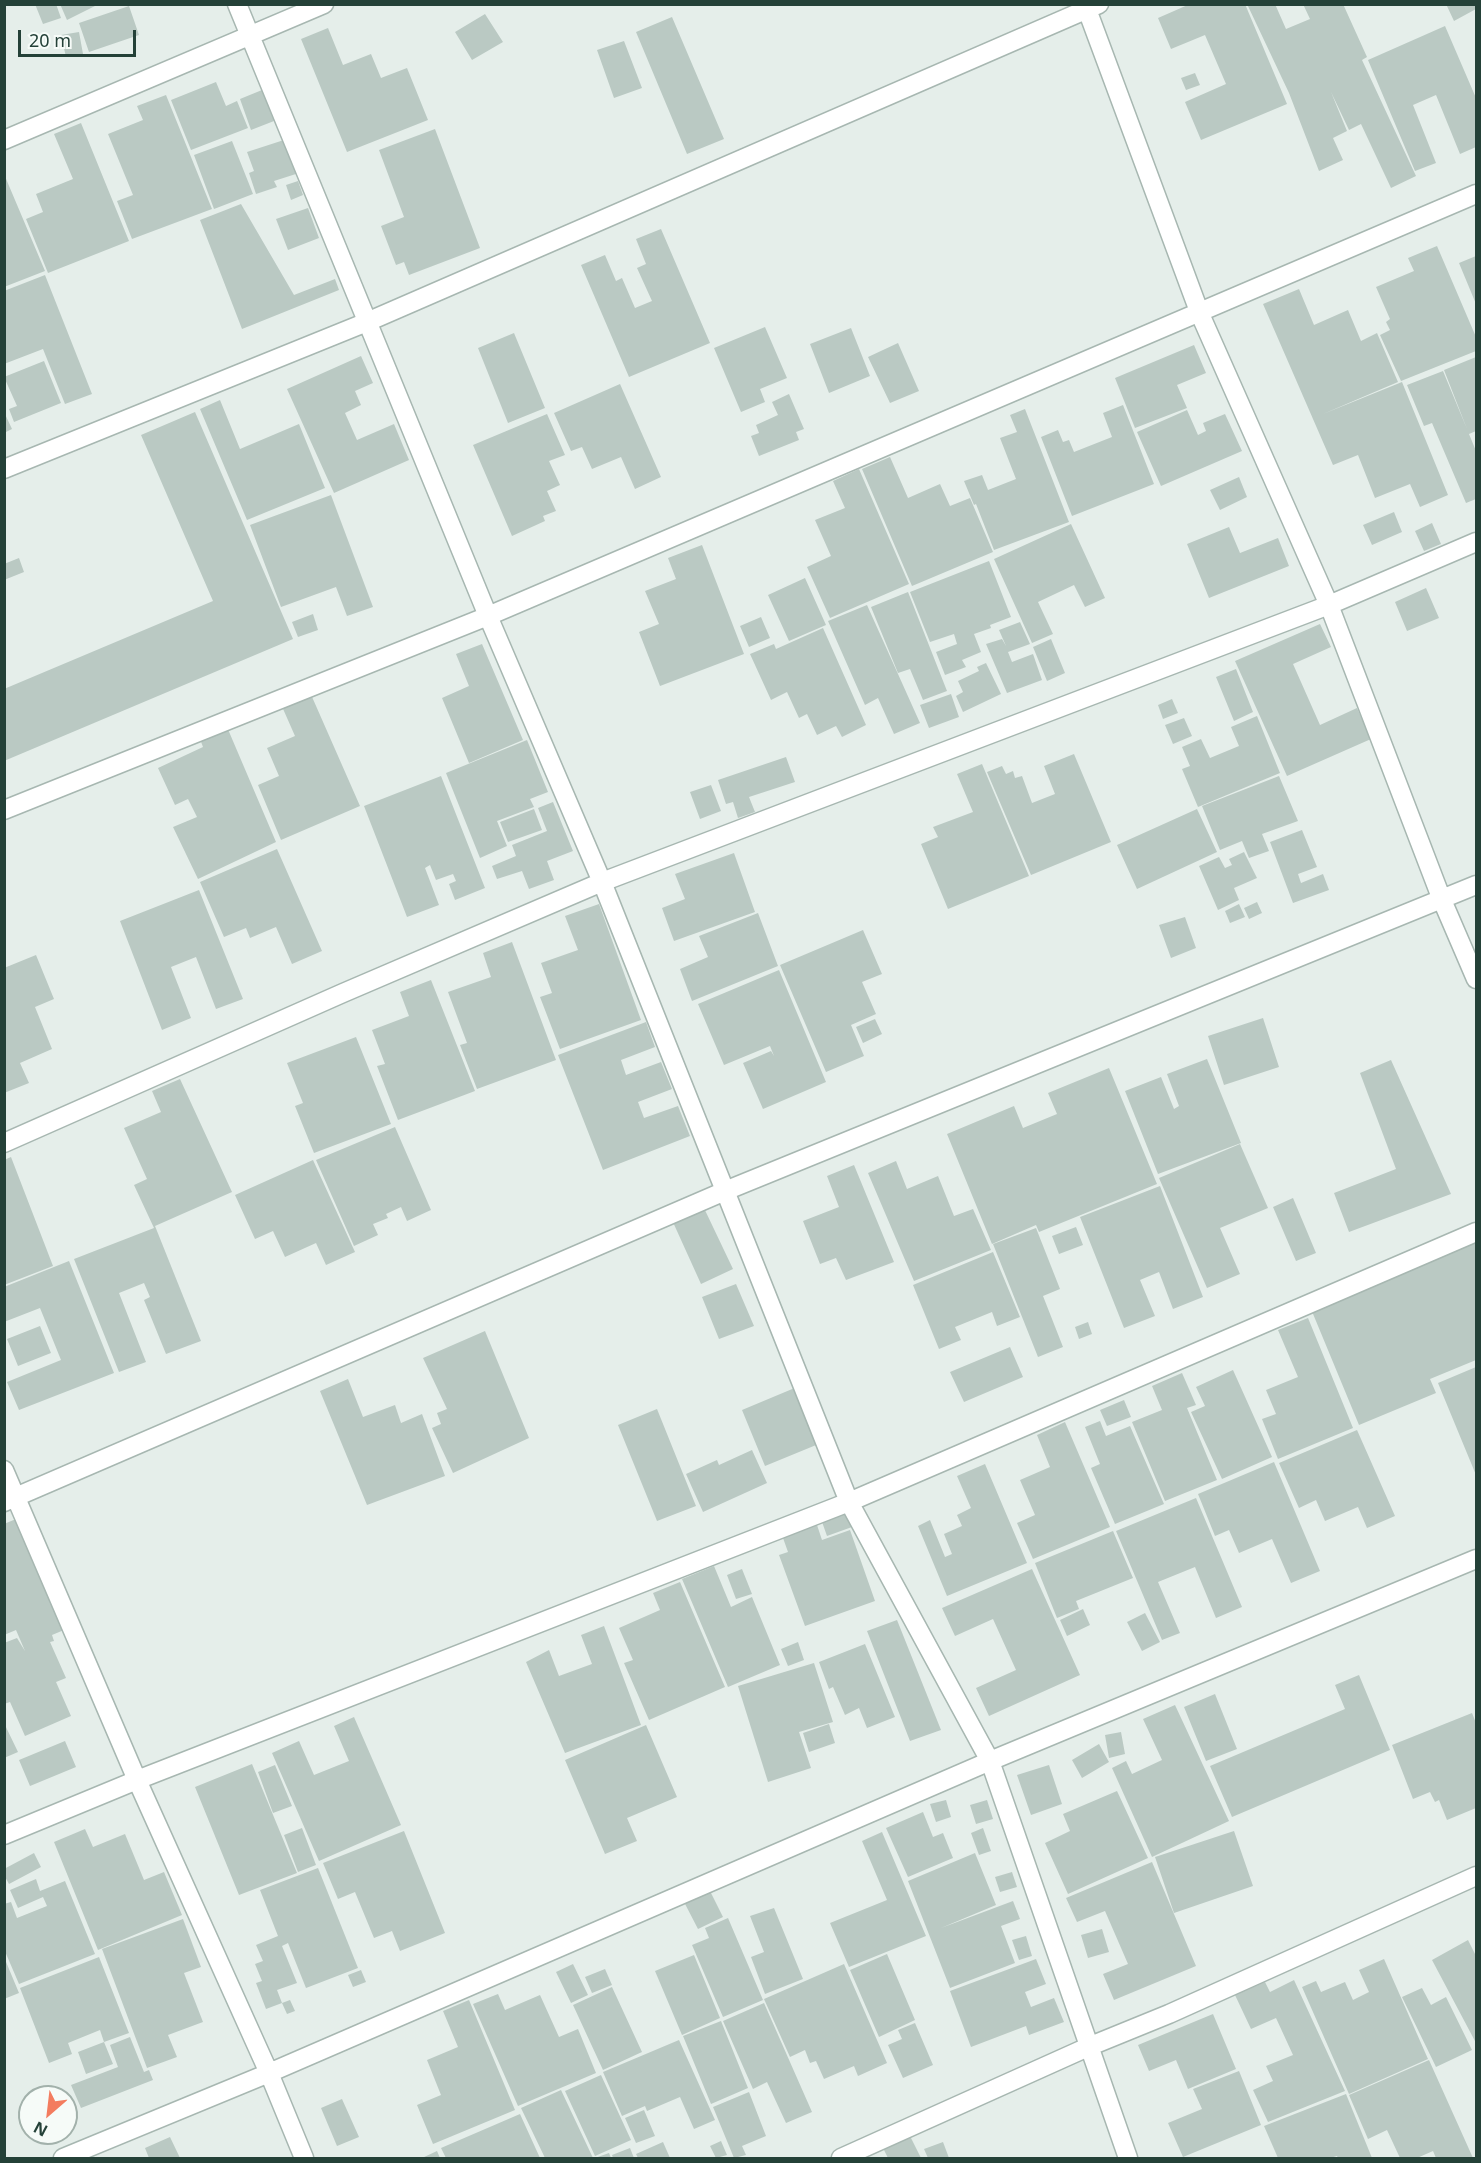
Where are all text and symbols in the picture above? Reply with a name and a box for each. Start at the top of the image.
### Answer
scale bar [21,18,140,56]
text: 20 m [29,28,71,52]
north arrow [18,2085,78,2145]
text: N [30,2116,51,2142]

